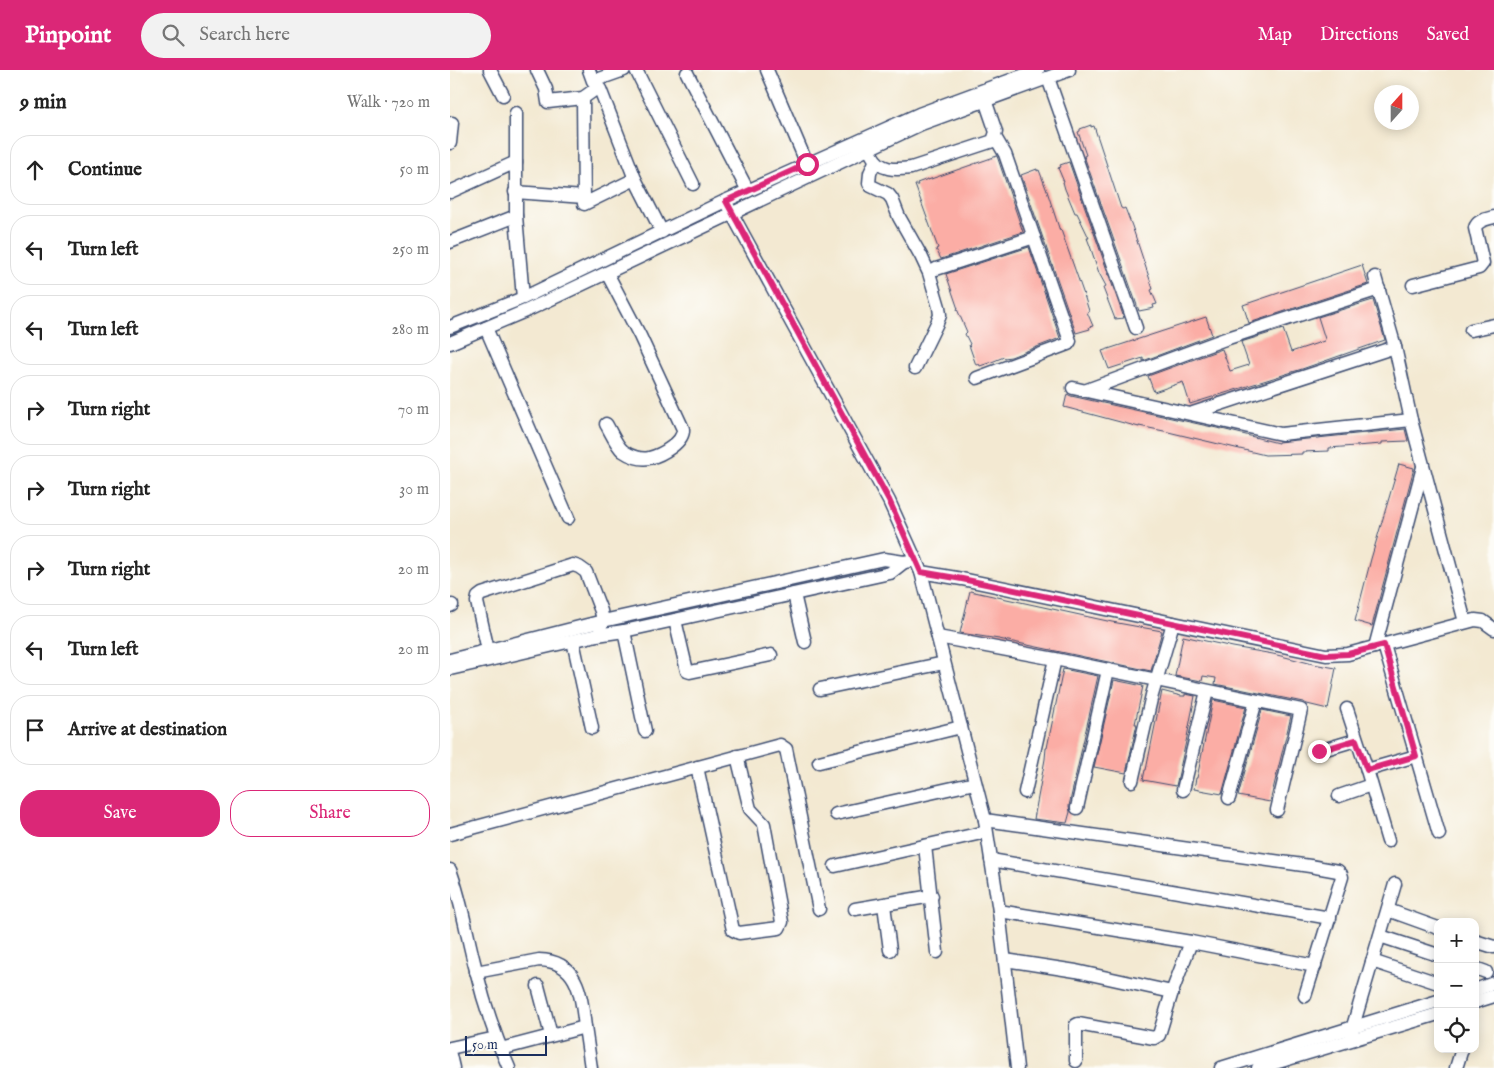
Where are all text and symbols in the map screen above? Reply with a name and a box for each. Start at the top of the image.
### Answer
search box [141,13,491,58]
text: Pinpoint [25,20,111,51]
icon: search [159,21,187,49]
text: Search here [199,23,290,47]
text: Map [1258,24,1292,47]
text: Directions [1320,24,1398,47]
text: Saved [1426,24,1469,47]
north arrow [1374,85,1419,130]
text: 9 min [20,89,67,116]
text: Walk · 720 m [347,93,430,113]
route start [796,153,819,176]
icon: ahead [21,156,49,184]
text: Continue [68,158,142,182]
text: 50 m [400,160,429,180]
icon: left [21,236,49,264]
text: Turn left [68,238,139,262]
text: 250 m [392,240,429,260]
icon: left [21,316,49,344]
text: Turn left [68,318,139,342]
text: 280 m [392,320,429,340]
icon: right [21,396,49,424]
text: Turn right [68,398,150,422]
text: 70 m [398,400,429,420]
icon: right [21,476,49,504]
text: Turn right [68,478,150,502]
text: 30 m [399,480,429,500]
icon: right [21,556,49,584]
text: Turn right [68,558,150,582]
text: 20 m [398,560,429,580]
icon: left [21,636,49,664]
text: Turn left [68,638,139,662]
text: 20 m [398,640,429,660]
icon: arrive [21,716,49,744]
text: Arrive at destination [68,718,227,742]
route end [1308,740,1331,763]
button: Save [20,790,220,837]
button: Share [230,790,430,837]
map controls [1434,918,1479,1053]
button: + [1434,918,1479,963]
button: − [1434,963,1479,1008]
button: locate [1434,1008,1479,1053]
scale bar [465,1033,548,1056]
text: 50 m [472,1036,498,1054]

